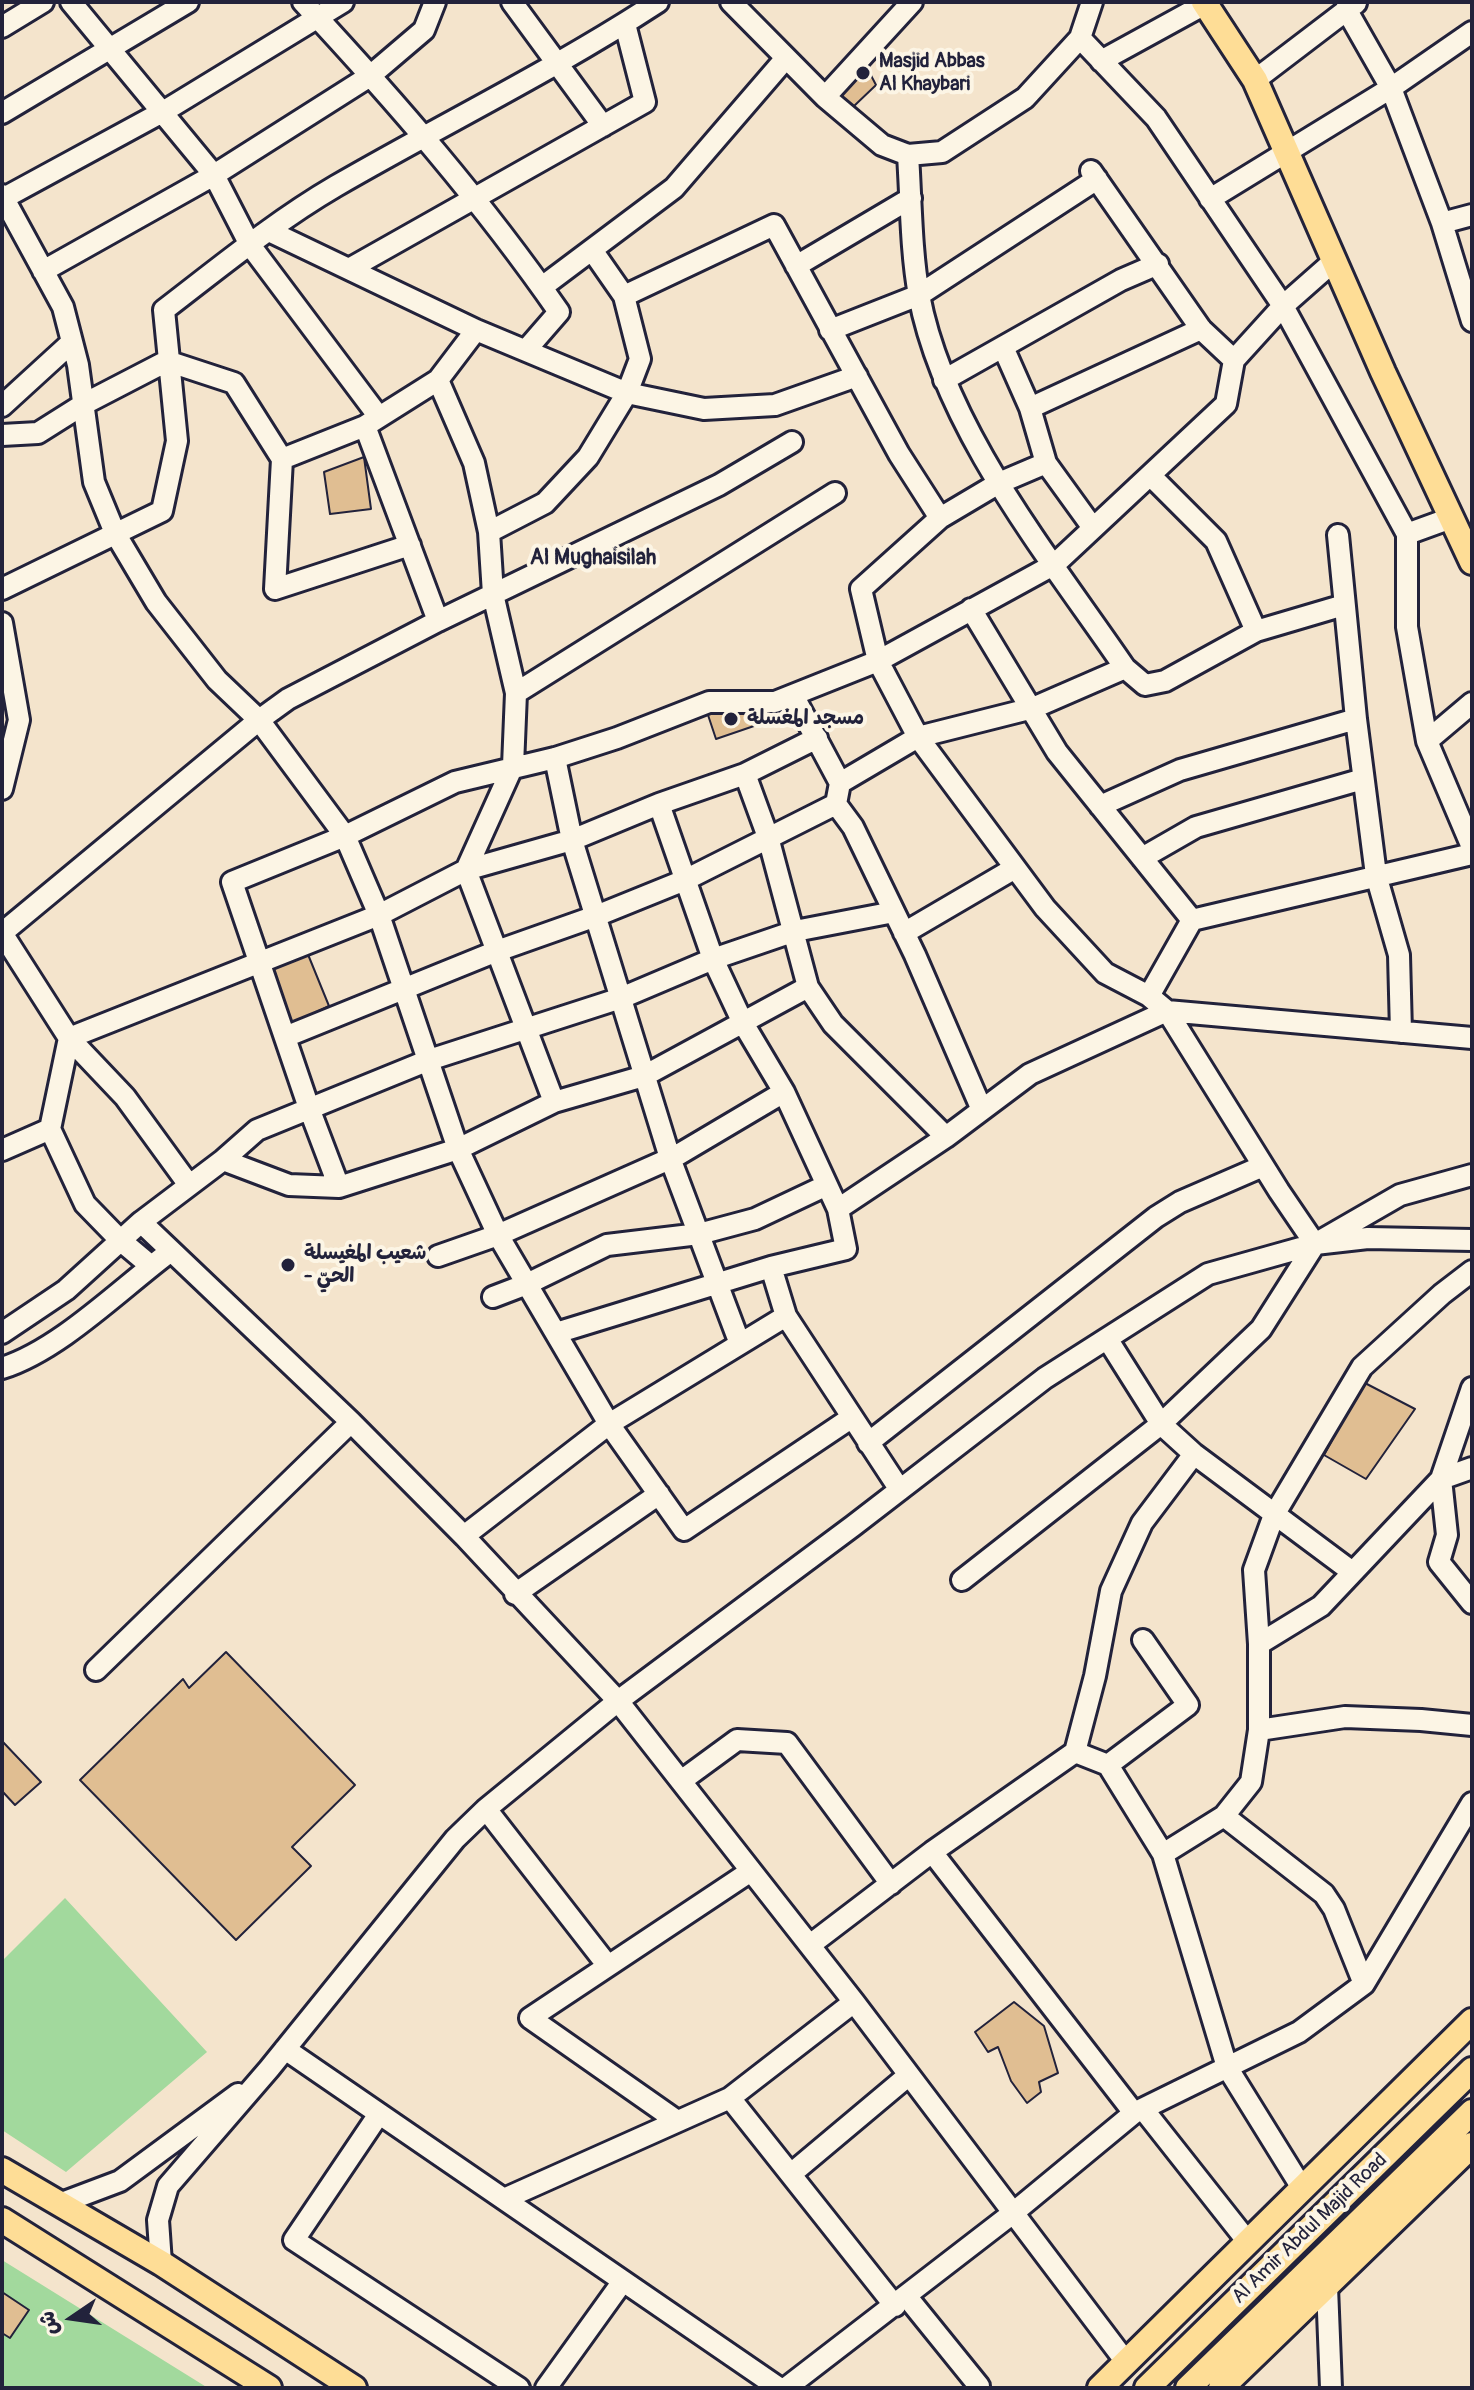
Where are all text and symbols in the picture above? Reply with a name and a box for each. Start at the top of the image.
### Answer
place label: Masjid Abbas Al Khaybari [879,50,985,97]
marker: Masjid Abbas Al Khaybari [854,64,872,82]
district label: Al Mughaisilah [530,545,656,571]
place label: مسجد المغسلة [747,707,864,731]
marker: مسجد المغسلة [722,710,740,728]
place label: شعيب المغيسلة - الحيّ [304,1242,426,1289]
marker: شعيب المغيسلة - الحيّ [279,1256,297,1274]
street label: Al Amir Abdul Majid Road [1227,2149,1393,2309]
north arrow [32,2278,112,2358]
text: ش [32,2308,65,2338]

